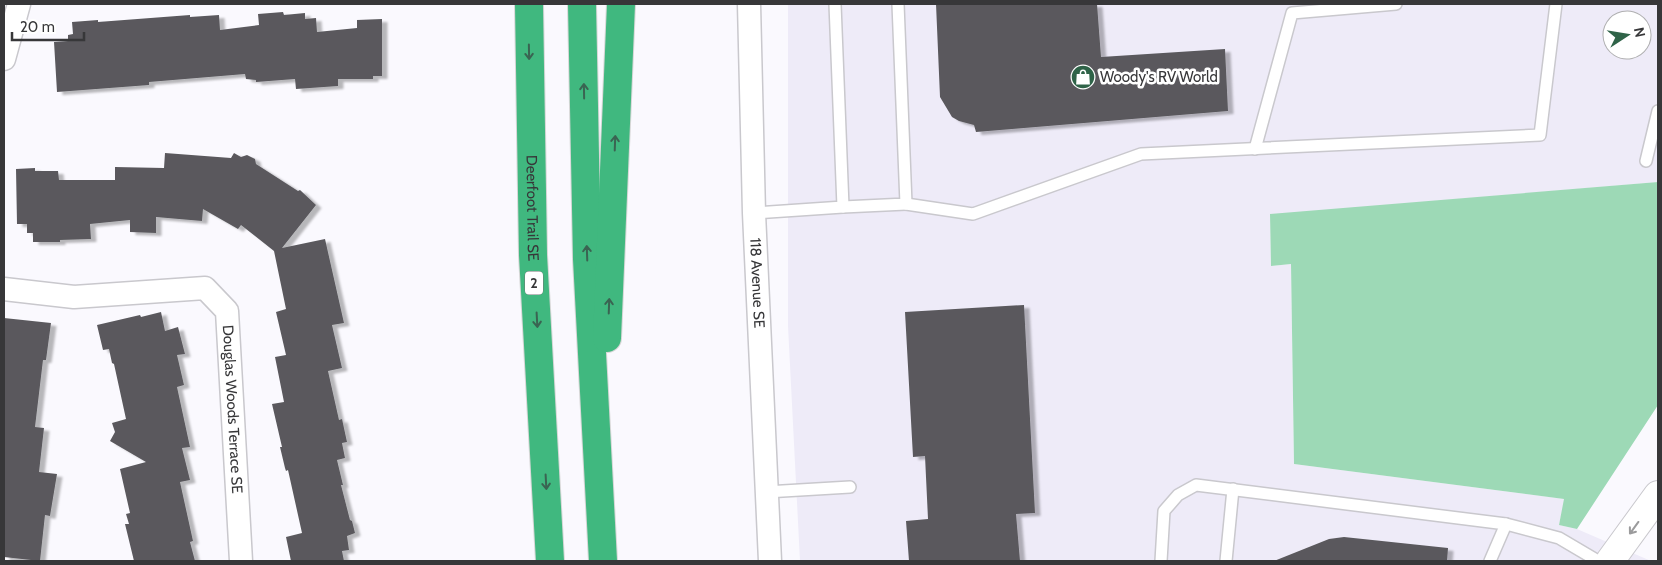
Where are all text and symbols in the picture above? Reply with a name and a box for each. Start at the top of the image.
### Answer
scale bar [12,10,85,42]
north arrow [1602,10,1652,60]
text: 20 m [20,18,55,36]
text: N [1630,26,1650,39]
one-way arrow [525,44,534,60]
shop icon: Woody's RV World [1070,64,1096,90]
place label: Woody's RV World [1100,68,1218,86]
one-way arrow [579,83,588,99]
one-way arrow [611,136,620,152]
street label: Deerfoot Trail SE [522,155,542,262]
street label: 118 Avenue SE [746,237,768,328]
one-way arrow [583,246,592,262]
road number: 2 [525,272,543,294]
one-way arrow [604,298,613,314]
one-way arrow [532,312,541,328]
street label: Douglas Woods Terrace SE [219,324,246,494]
one-way arrow [541,474,550,490]
one-way arrow [1629,521,1639,535]

